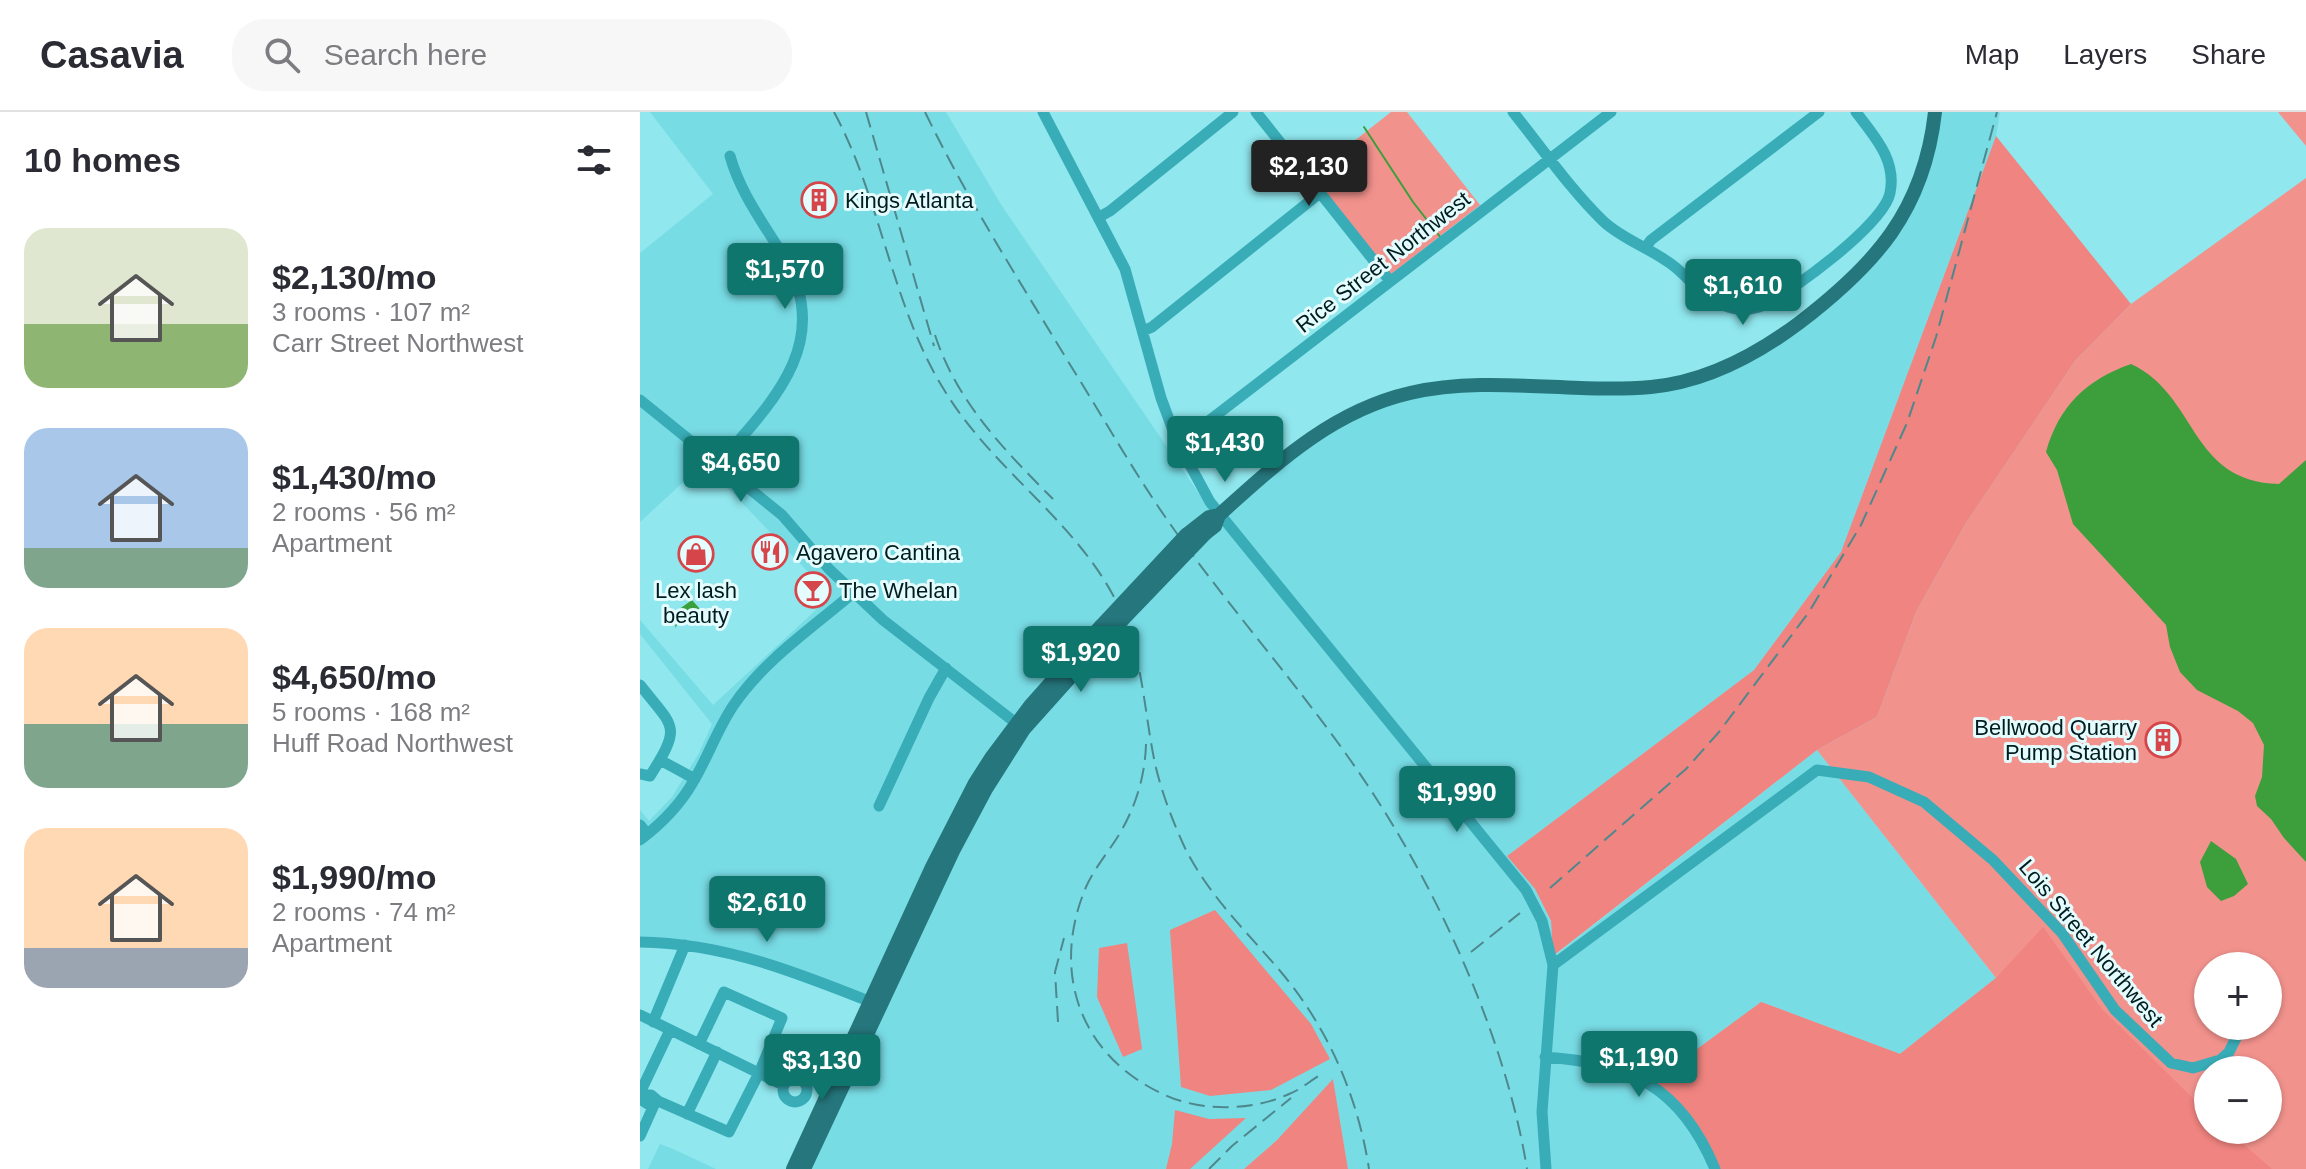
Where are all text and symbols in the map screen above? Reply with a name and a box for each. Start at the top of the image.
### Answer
search box [232,19,792,91]
icon: search [260,33,304,77]
text: Casavia [40,34,184,76]
text: Search here [324,38,487,71]
text: Map [1965,39,2019,70]
text: Layers [2063,39,2147,70]
text: Share [2191,39,2266,70]
icon: filters [572,138,616,182]
pin: $2,130 [1244,140,1374,208]
text: 10 homes [24,141,181,179]
text: $2,130 [1269,151,1349,181]
building icon: Kings Atlanta [800,181,838,219]
street label: Rice Street Northwest [1291,186,1475,338]
place label: Kings Atlanta [845,188,974,213]
pin: $1,570 [720,243,850,311]
text: $1,570 [745,254,825,284]
text: $2,130/mo [272,258,436,296]
pin: $1,610 [1678,259,1808,327]
icon: home [88,260,184,356]
text: $1,610 [1703,270,1783,300]
text: 3 rooms · 107 m² [272,297,470,327]
text: Carr Street Northwest [272,328,523,358]
pin: $1,430 [1160,416,1290,484]
text: $1,430 [1185,427,1265,457]
pin: $4,650 [676,436,806,504]
text: $4,650 [701,447,781,477]
text: $1,430/mo [272,458,436,496]
icon: home [88,460,184,556]
text: 2 rooms · 56 m² [272,497,456,527]
text: Apartment [272,528,392,558]
restaurant icon: Agavero Cantina [751,533,789,571]
shop icon: Lex lash beauty [677,535,715,573]
place label: Agavero Cantina [796,540,961,565]
bar icon: The Whelan [794,571,832,609]
place label: Lex lash beauty [655,578,737,628]
place label: The Whelan [839,578,958,603]
pin: $1,920 [1016,626,1146,694]
text: $1,920 [1041,637,1121,667]
text: $4,650/mo [272,658,436,696]
icon: home [88,660,184,756]
text: 5 rooms · 168 m² [272,697,470,727]
place label: Bellwood Quarry Pump Station [1974,715,2137,765]
building icon: Bellwood Quarry Pump Station [2144,721,2182,759]
text: Huff Road Northwest [272,728,513,758]
pin: $1,990 [1392,766,1522,834]
text: $1,990 [1417,777,1497,807]
street label: Lois Street Northwest [2014,854,2168,1032]
text: $1,990/mo [272,858,436,896]
icon: home [88,860,184,956]
pin: $2,610 [702,876,832,944]
text: $2,610 [727,887,807,917]
text: 2 rooms · 74 m² [272,897,456,927]
text: Apartment [272,928,392,958]
map controls [2194,952,2282,1144]
button: + [2194,952,2282,1040]
pin: $1,190 [1574,1031,1704,1099]
pin: $3,130 [757,1034,887,1102]
text: $1,190 [1599,1042,1679,1072]
text: $3,130 [782,1045,862,1075]
button: − [2194,1056,2282,1144]

